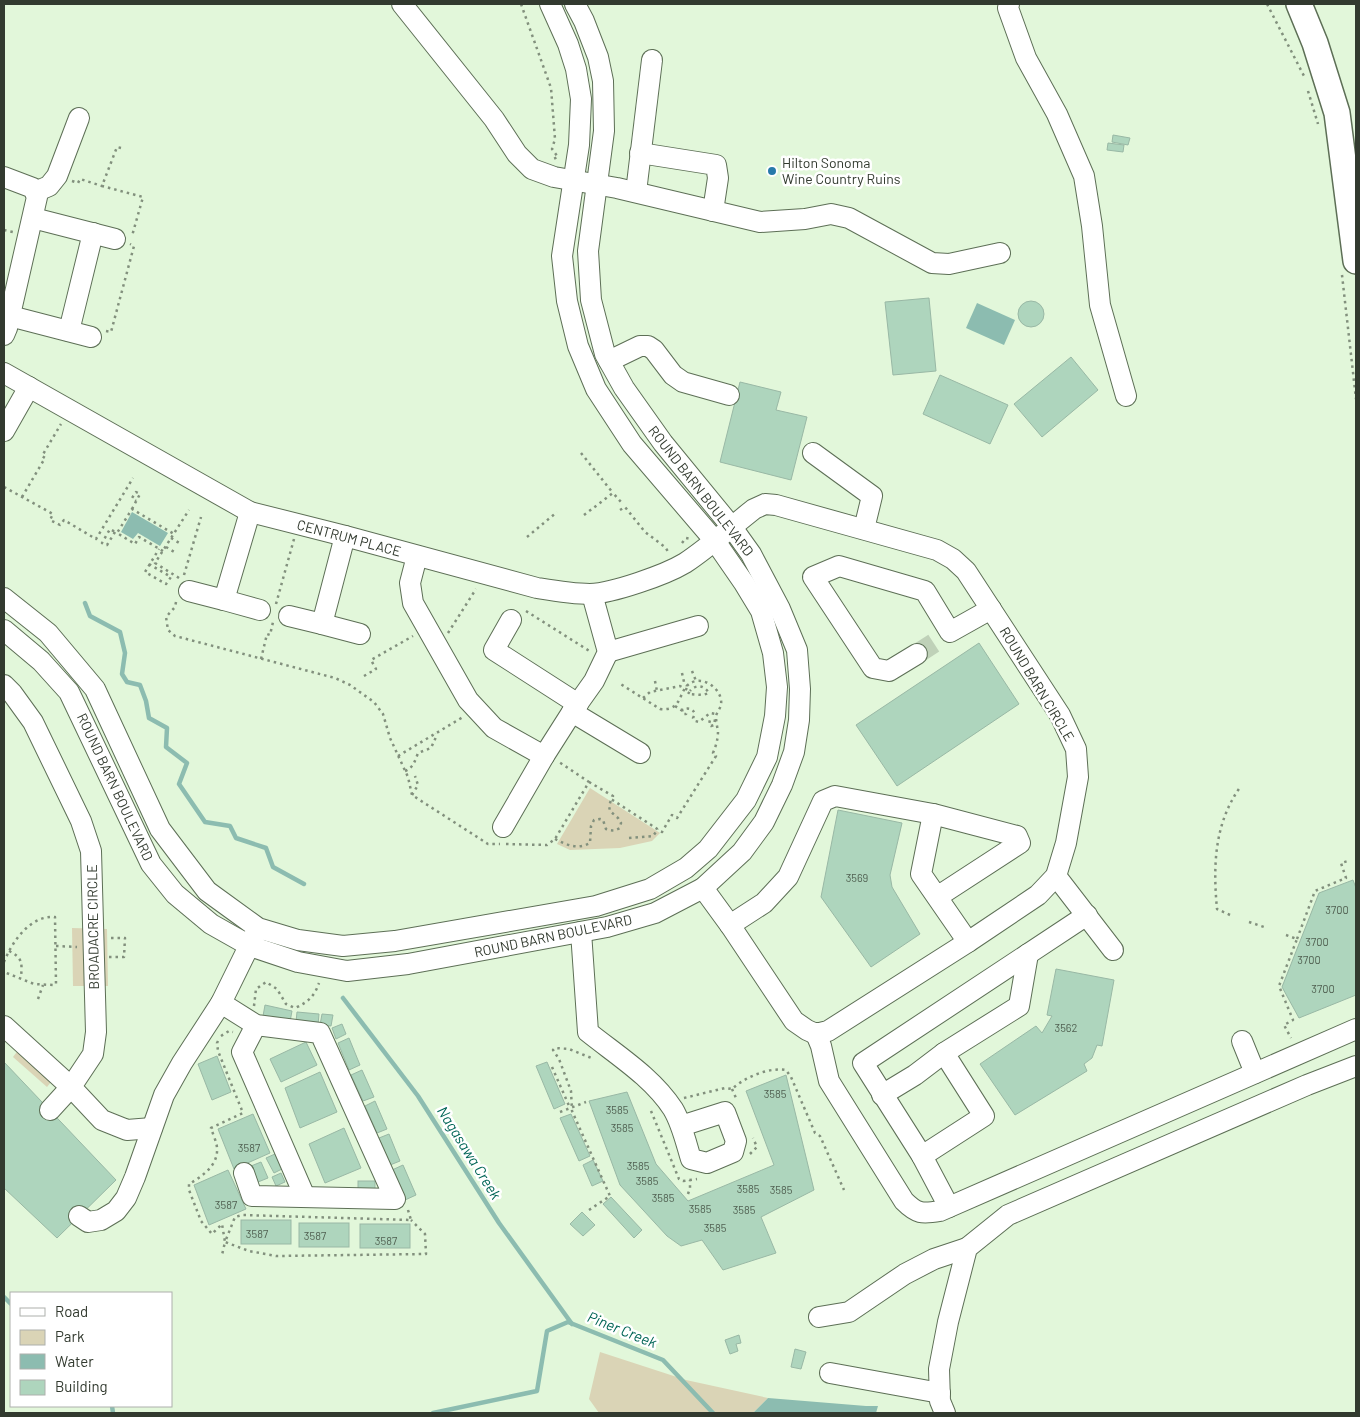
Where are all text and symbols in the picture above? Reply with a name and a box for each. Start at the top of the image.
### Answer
place label: Hilton Sonoma Wine Country Ruins [782,154,901,187]
marker: Hilton Sonoma Wine Country Ruins [766,165,778,177]
street label: ROUND BARN BOULEVARD [645,422,758,559]
street label: CENTRUM PLACE [295,515,403,560]
street label: ROUND BARN CIRCLE [997,623,1078,744]
street label: ROUND BARN BOULEVARD [74,710,157,863]
street label: BROADACRE CIRCLE [83,864,102,990]
house number: 3569 [846,871,869,884]
house number: 3700 [1325,903,1349,916]
street label: ROUND BARN BOULEVARD [473,910,633,961]
house number: 3700 [1305,935,1329,948]
house number: 3700 [1297,953,1321,966]
house number: 3700 [1311,982,1335,995]
house number: 3562 [1055,1021,1078,1034]
house number: 3585 [764,1087,787,1100]
water label: Nagasawa Creek [434,1103,506,1203]
house number: 3585 [606,1103,629,1116]
house number: 3585 [611,1121,634,1134]
house number: 3587 [238,1141,260,1154]
house number: 3585 [627,1159,650,1172]
house number: 3585 [636,1174,659,1187]
house number: 3585 [737,1182,760,1195]
house number: 3585 [770,1183,793,1196]
house number: 3585 [652,1191,675,1204]
house number: 3587 [215,1198,237,1211]
house number: 3585 [689,1202,712,1215]
house number: 3585 [733,1203,756,1216]
house number: 3585 [704,1221,727,1234]
house number: 3587 [246,1227,268,1240]
house number: 3587 [304,1229,326,1242]
house number: 3587 [375,1234,397,1247]
legend [10,1292,172,1407]
text: Road [55,1302,88,1320]
water label: Piner Creek [585,1307,660,1351]
text: Park [55,1327,85,1345]
text: Water [55,1352,94,1370]
text: Building [55,1377,108,1395]

